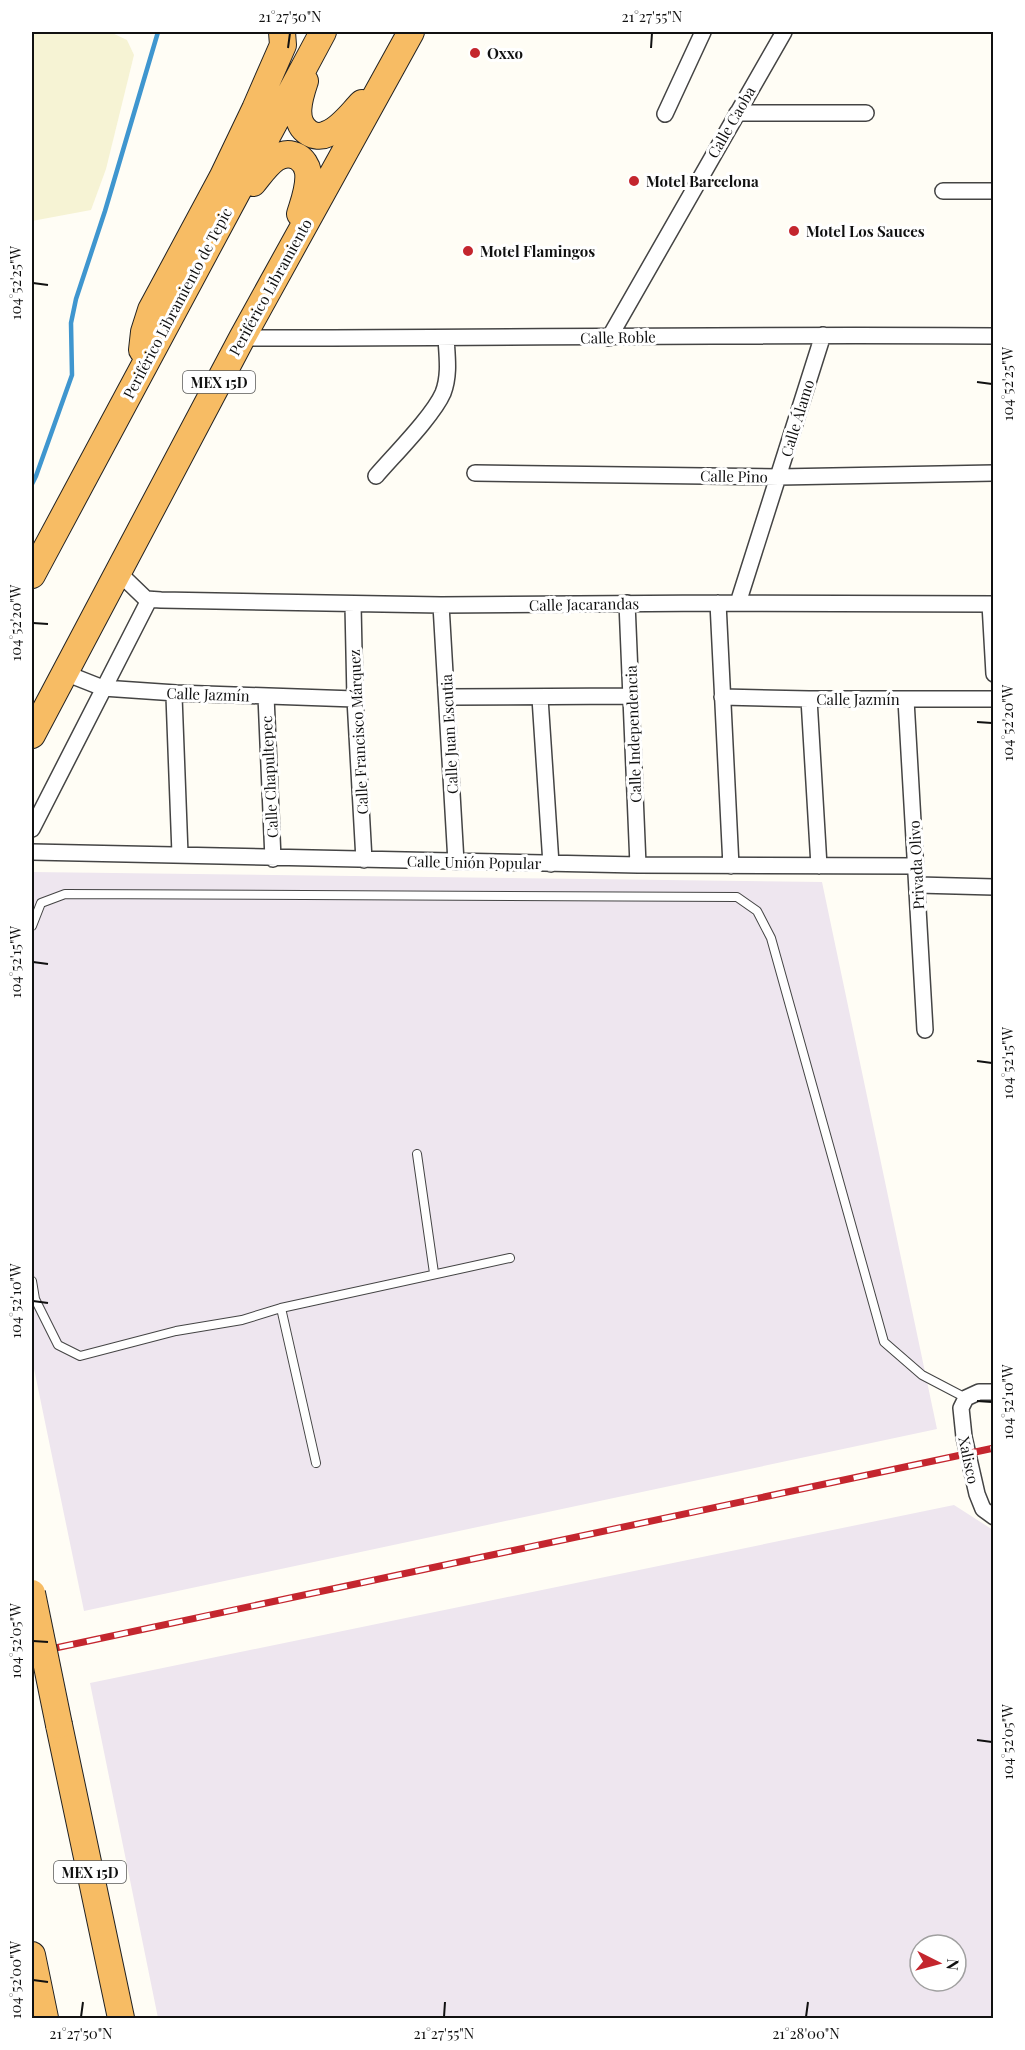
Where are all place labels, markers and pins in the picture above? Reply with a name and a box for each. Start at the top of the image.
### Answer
place label: Oxxo [487,43,523,63]
marker: Oxxo [468,46,482,60]
place label: Motel Barcelona [646,171,759,191]
marker: Motel Barcelona [627,174,641,188]
place label: Motel Los Sauces [806,221,925,241]
marker: Motel Los Sauces [787,224,801,238]
place label: Motel Flamingos [480,241,595,261]
marker: Motel Flamingos [461,244,475,258]

